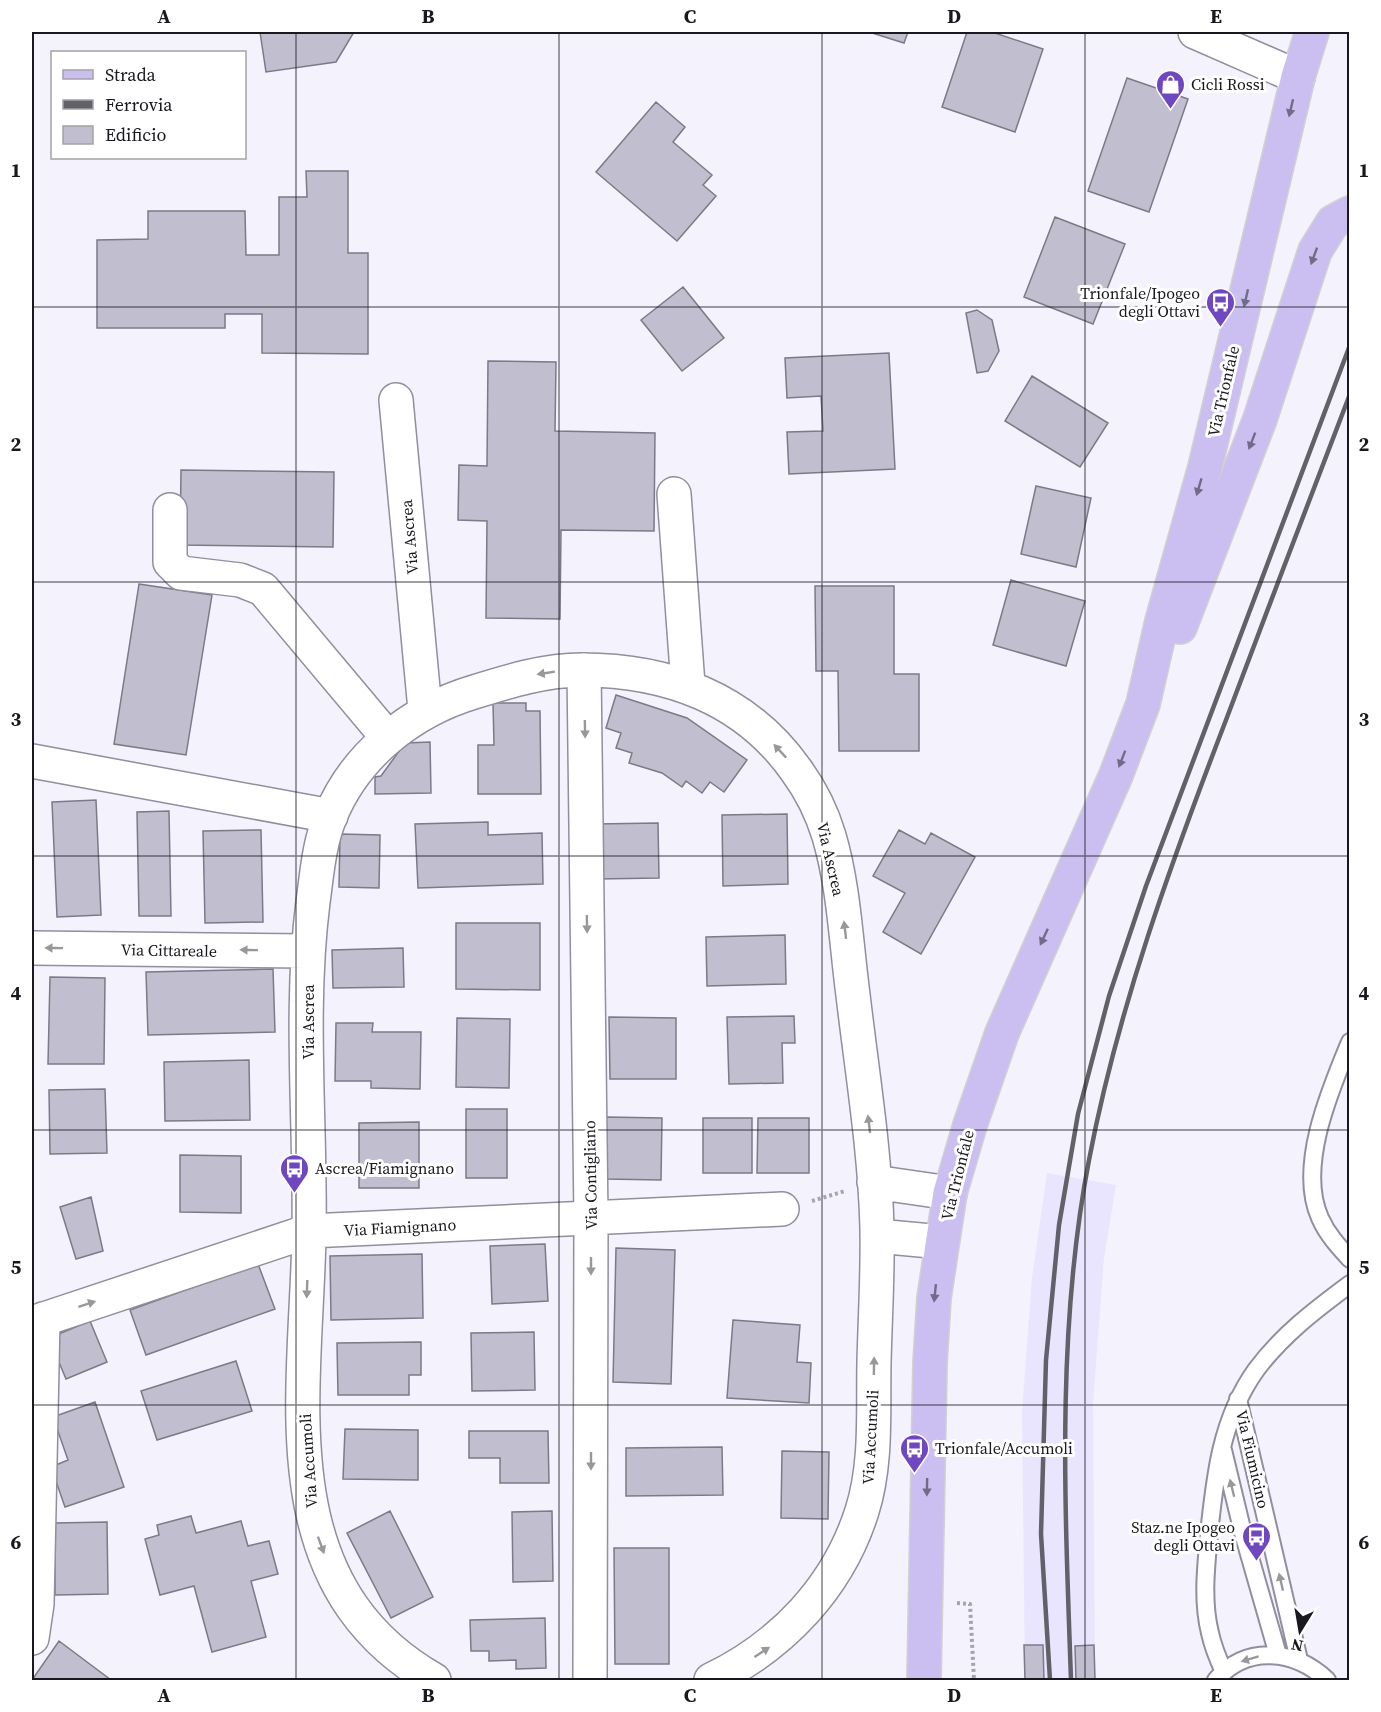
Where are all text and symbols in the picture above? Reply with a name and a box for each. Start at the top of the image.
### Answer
text: A [157,2,171,30]
text: B [421,2,435,30]
text: C [684,2,696,30]
text: D [947,2,961,30]
text: E [1210,2,1222,30]
legend [51,51,246,159]
text: Strada [105,62,156,87]
shop icon: Cicli Rossi [1154,68,1186,110]
place label: Cicli Rossi [1191,73,1265,95]
text: Ferrovia [105,92,173,117]
one-way arrow [1285,99,1295,117]
text: Edificio [105,122,166,147]
text: 1 [11,156,21,184]
text: 1 [1359,156,1369,184]
one-way arrow [1308,247,1318,265]
place label: Trionfale/Ipogeo degli Ottavi [1080,282,1200,322]
bus stop icon: Trionfale/Ipogeo degli Ottavi [1205,286,1237,328]
one-way arrow [1240,289,1250,307]
street label: Via Trionfale [1202,343,1244,439]
text: 2 [11,430,22,458]
text: 2 [1359,430,1370,458]
one-way arrow [1246,432,1256,450]
one-way arrow [1194,478,1204,496]
street label: Via Ascrea [395,498,423,575]
one-way arrow [536,669,555,678]
text: 3 [11,705,22,733]
text: 3 [1359,705,1370,733]
one-way arrow [580,719,590,738]
one-way arrow [773,743,787,758]
one-way arrow [1117,750,1127,768]
street label: Via Ascrea [812,820,850,899]
one-way arrow [582,914,592,933]
one-way arrow [840,921,849,940]
one-way arrow [1039,929,1049,947]
street label: Via Cittareale [121,938,217,962]
one-way arrow [44,944,63,953]
one-way arrow [239,945,258,955]
text: 4 [11,979,22,1007]
text: 4 [1359,979,1370,1007]
street label: Via Ascrea [297,984,319,1060]
one-way arrow [864,1114,874,1133]
street label: Via Contigliano [578,1120,602,1230]
street label: Via Trionfale [935,1127,979,1223]
bus stop icon: Ascrea/Fiamignano [278,1152,310,1194]
place label: Ascrea/Fiamignano [315,1157,454,1179]
street label: Via Fiamignano [343,1213,457,1241]
text: 5 [11,1253,22,1281]
text: 5 [1359,1253,1370,1281]
one-way arrow [586,1256,596,1275]
one-way arrow [303,1280,312,1299]
one-way arrow [930,1283,940,1302]
one-way arrow [78,1299,96,1308]
one-way arrow [869,1357,879,1376]
street label: Via Accumoli [857,1389,883,1485]
street label: Via Fiumicino [1231,1408,1275,1511]
street label: Via Accumoli [294,1413,322,1509]
bus stop icon: Trionfale/Accumoli [898,1432,930,1474]
place label: Trionfale/Accumoli [935,1437,1073,1459]
one-way arrow [586,1451,596,1470]
one-way arrow [922,1478,931,1497]
one-way arrow [1227,1479,1237,1497]
place label: Staz.ne Ipogeo degli Ottavi [1131,1516,1235,1556]
bus stop icon: Staz.ne Ipogeo degli Ottavi [1240,1520,1272,1562]
text: 6 [11,1528,22,1556]
text: 6 [1359,1528,1370,1556]
one-way arrow [316,1536,326,1554]
one-way arrow [1276,1573,1286,1591]
north arrow [1270,1601,1330,1661]
text: N [1289,1634,1305,1658]
one-way arrow [754,1646,770,1657]
one-way arrow [1241,1655,1259,1664]
text: A [157,1681,171,1709]
text: B [421,1681,435,1709]
text: C [684,1681,696,1709]
text: D [947,1681,961,1709]
text: E [1210,1681,1222,1709]

